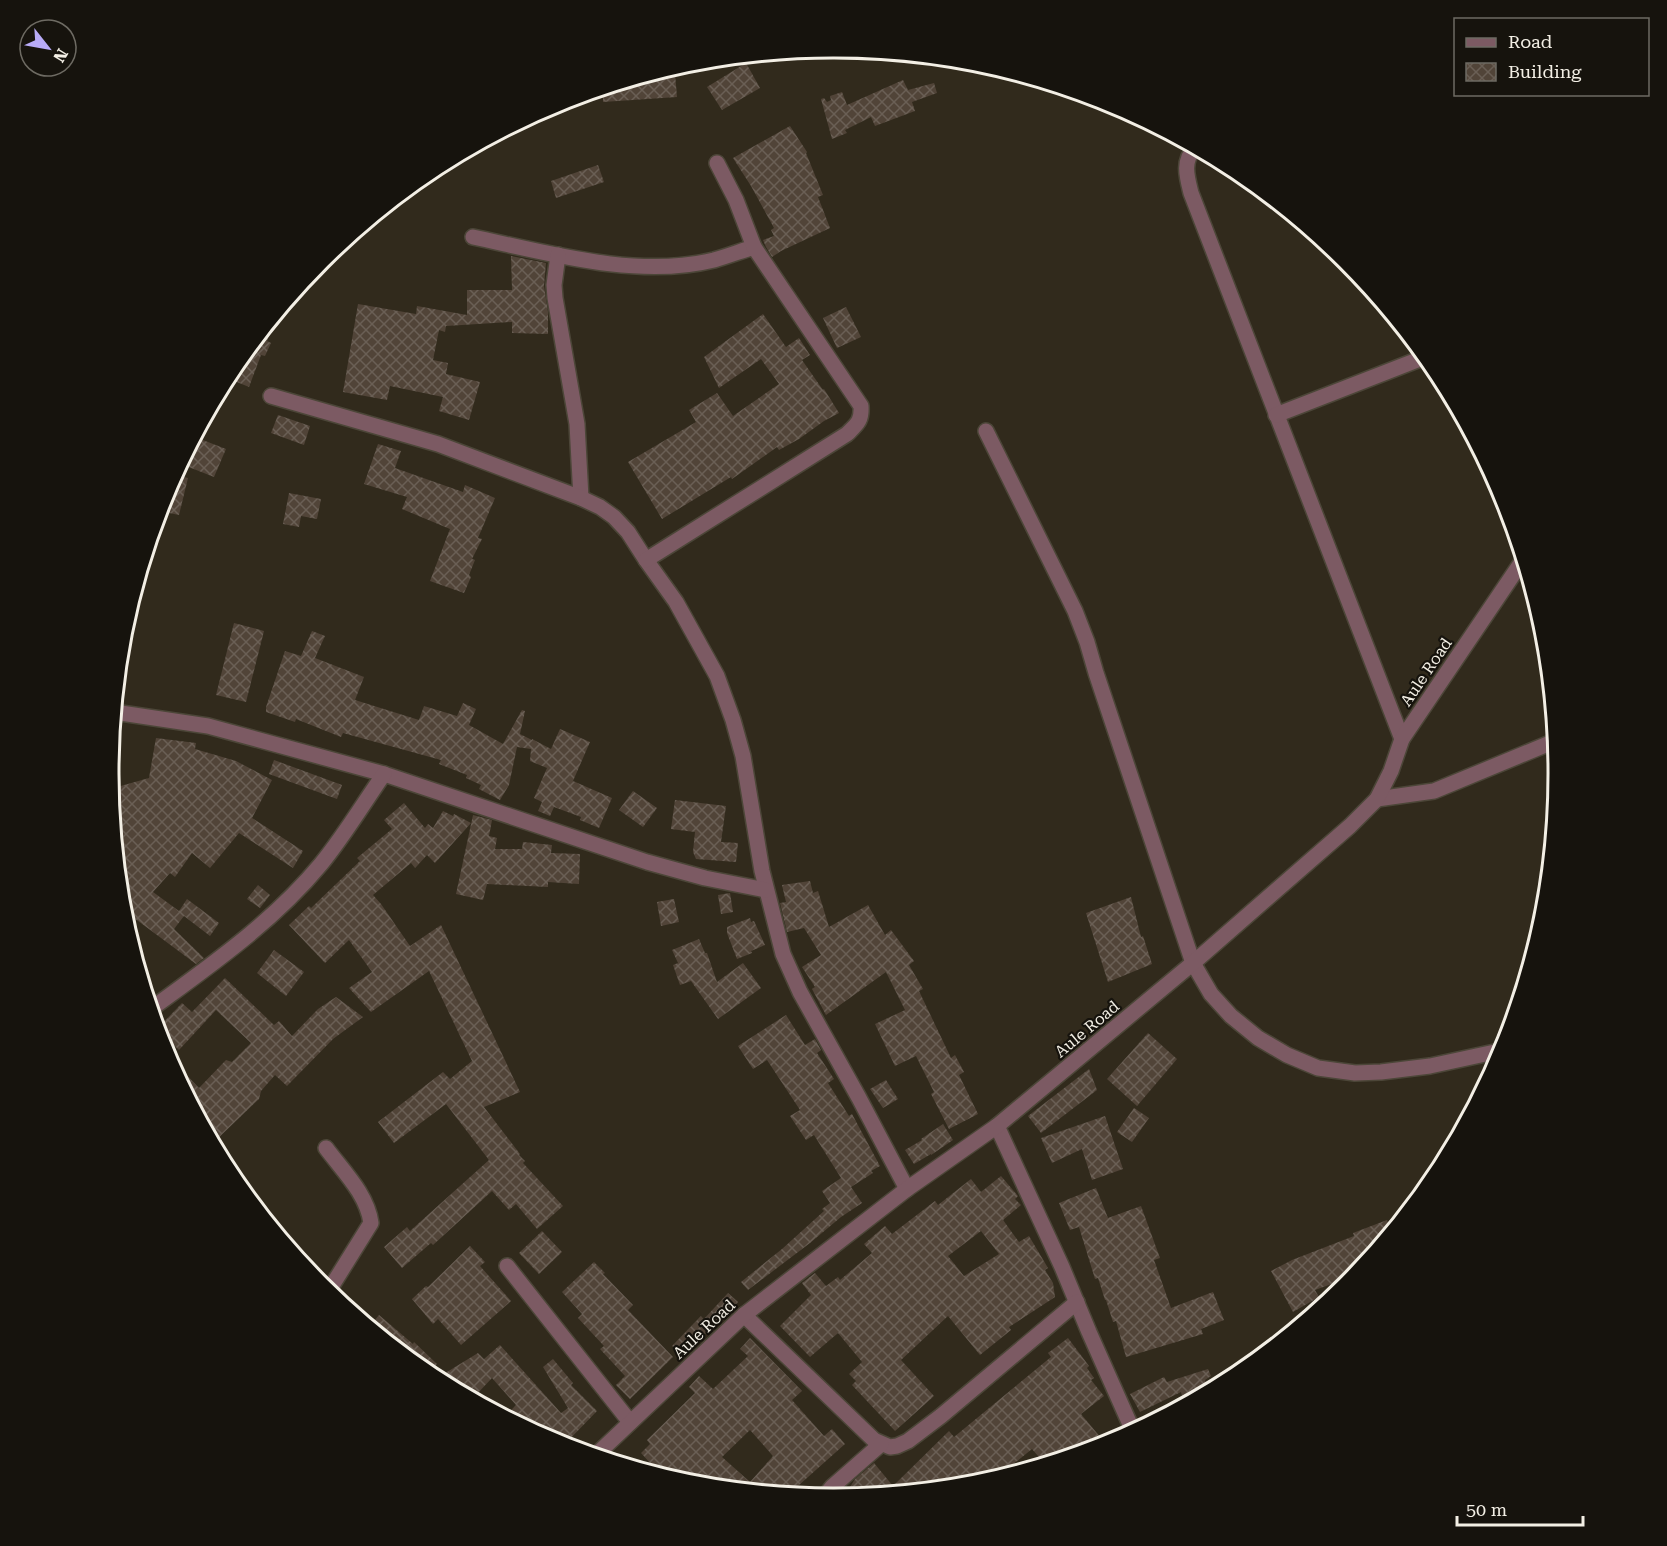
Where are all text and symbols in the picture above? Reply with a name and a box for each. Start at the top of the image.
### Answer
north arrow [18,18,78,78]
legend [1454,18,1649,96]
text: Road [1508,31,1553,52]
text: N [49,45,72,66]
text: Building [1508,61,1582,82]
street label: Aule Road [1396,634,1456,710]
street label: Aule Road [1051,997,1123,1061]
street label: Aule Road [669,1295,739,1363]
scale bar [1457,1489,1583,1527]
text: 50 m [1466,1499,1507,1520]

